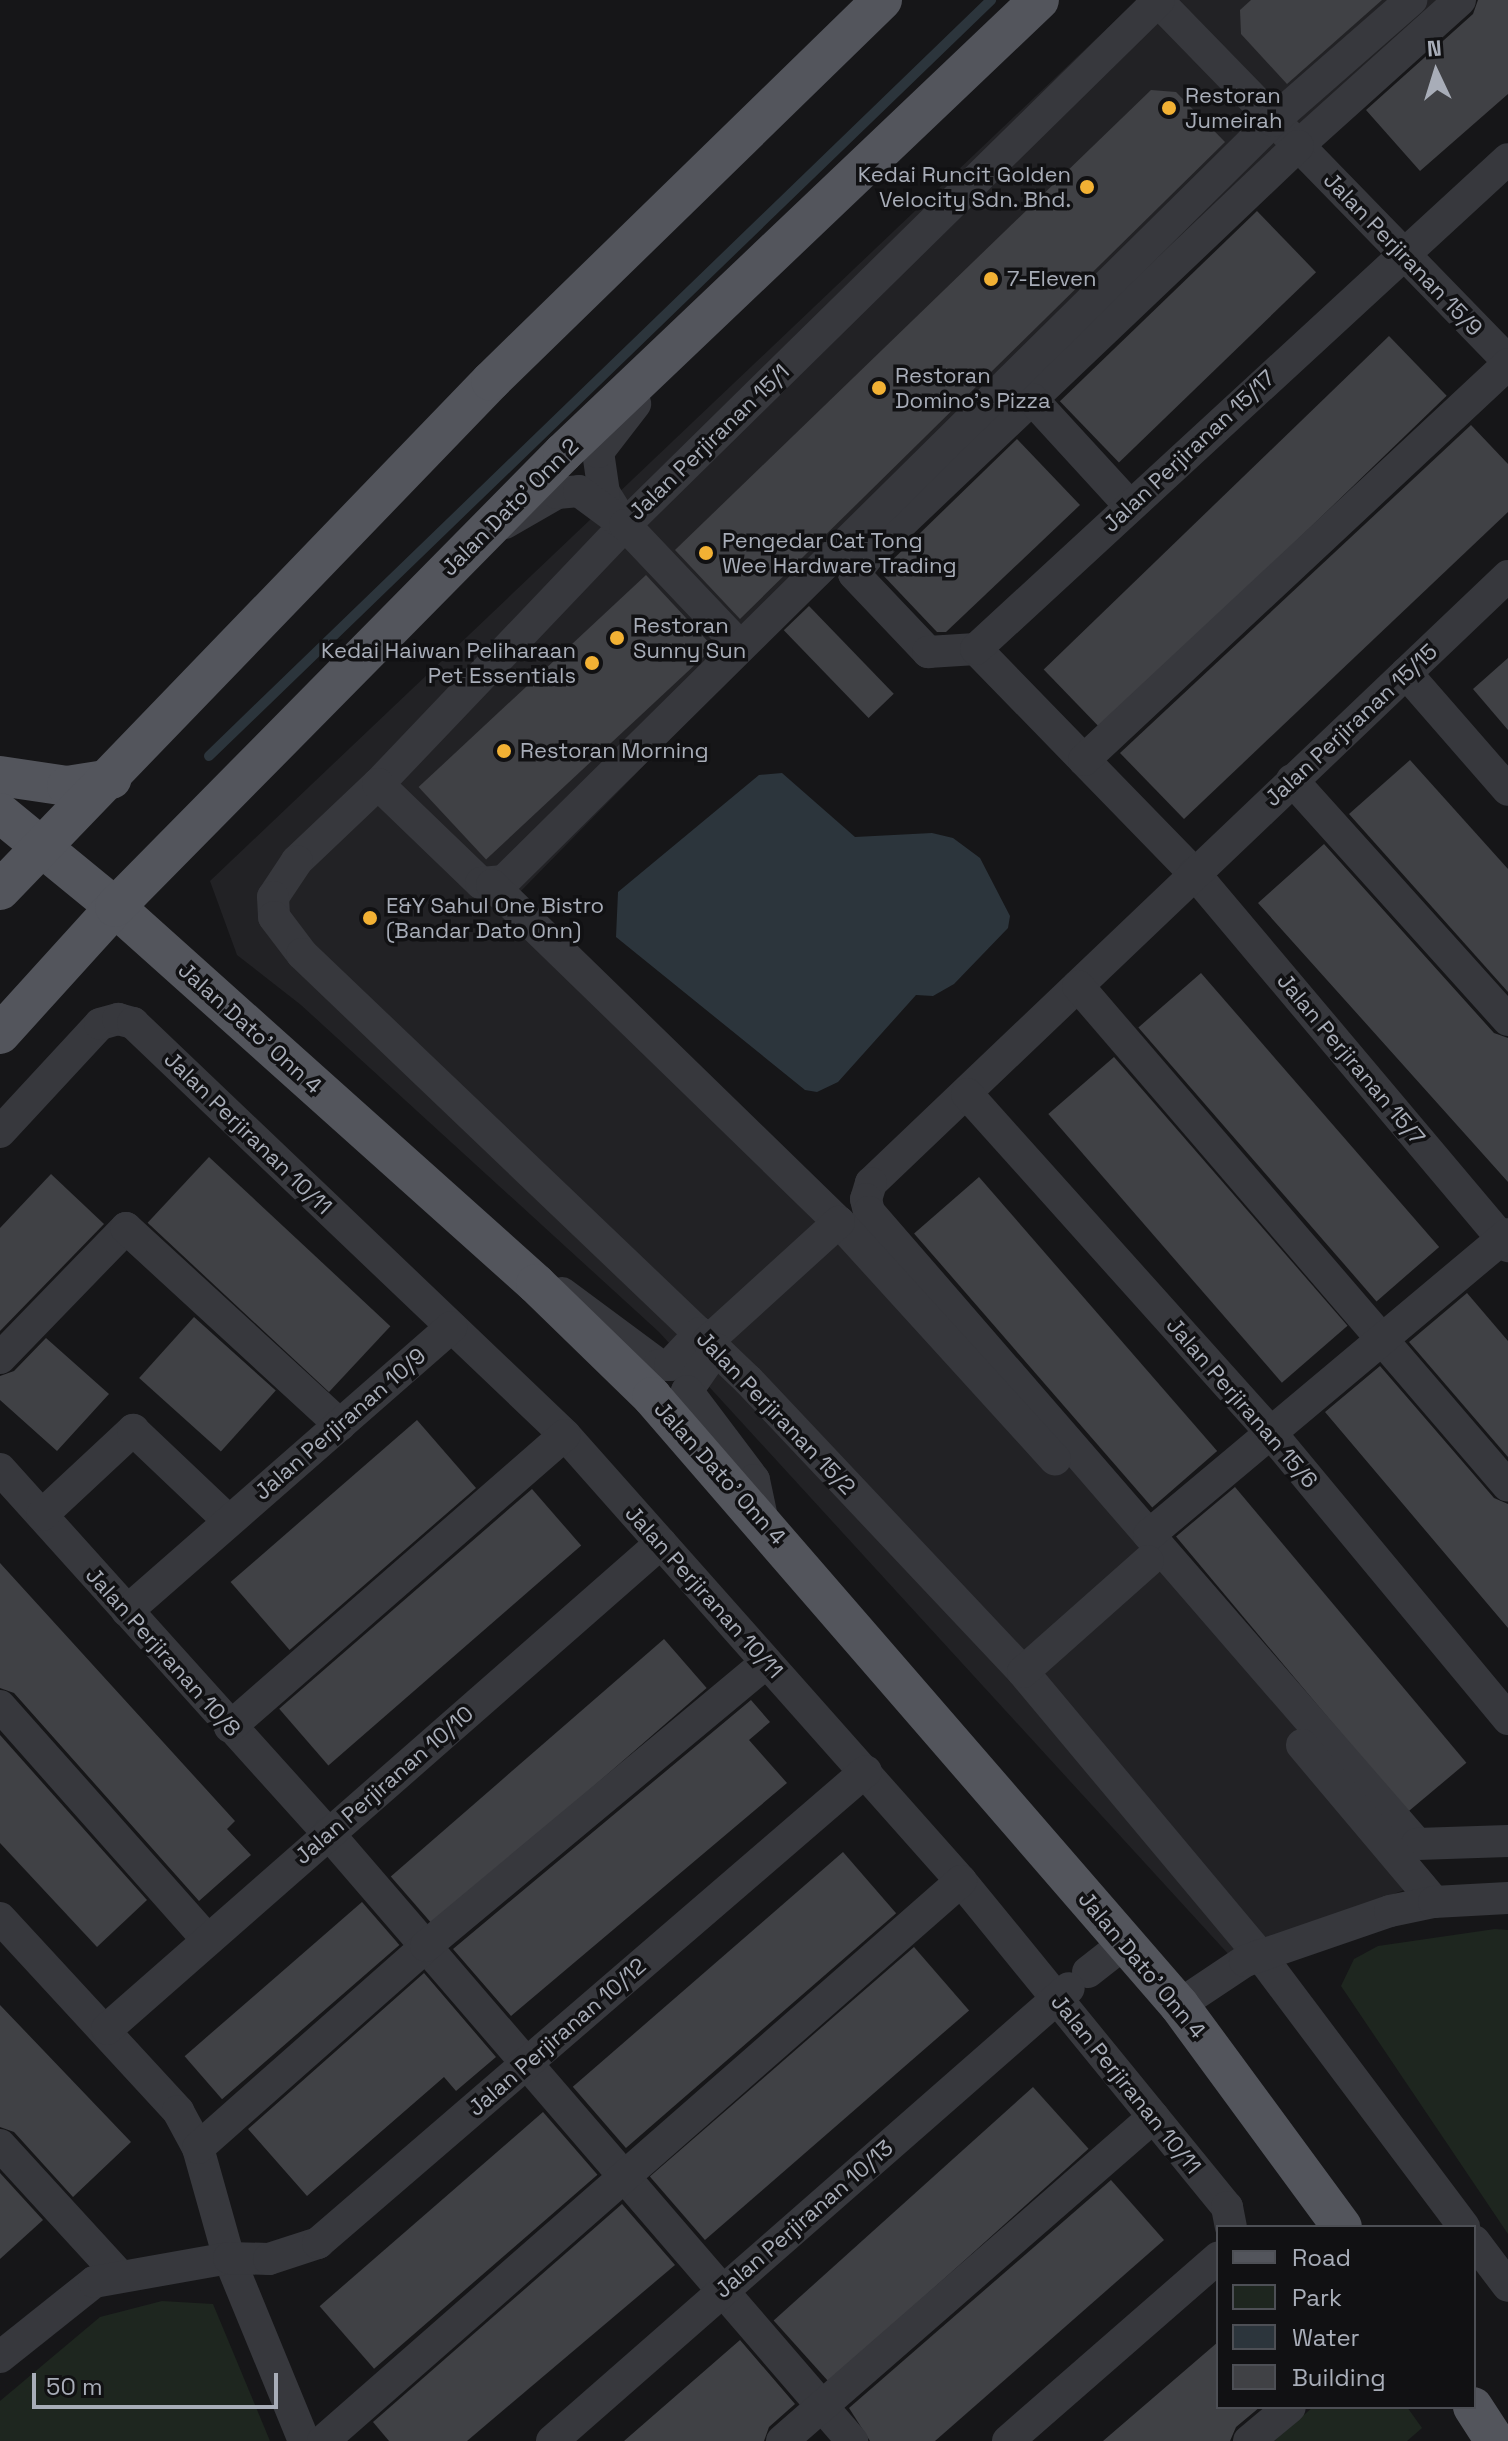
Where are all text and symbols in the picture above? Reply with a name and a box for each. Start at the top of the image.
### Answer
north arrow [1396,32,1476,112]
text: N [1426,34,1443,63]
place label: Restoran Jumeirah [1185,82,1282,134]
marker: Restoran Jumeirah [1160,99,1178,117]
place label: Kedai Runcit Golden Velocity Sdn. Bhd. [858,161,1071,212]
street label: Jalan Perjiranan 15/9 [1318,167,1488,341]
marker: Kedai Runcit Golden Velocity Sdn. Bhd. [1078,178,1096,196]
place label: 7-Eleven [1007,266,1096,292]
marker: 7-Eleven [982,270,1000,288]
street label: Jalan Perjiranan 15/1 [623,359,795,525]
place label: Restoran Domino's Pizza [895,362,1051,414]
street label: Jalan Perjiranan 15/17 [1098,365,1280,537]
marker: Restoran Domino's Pizza [870,379,888,397]
street label: Jalan Dato' Onn 2 [436,433,584,581]
place label: Pengedar Cat Tong Wee Hardware Trading [722,527,957,578]
marker: Pengedar Cat Tong Wee Hardware Trading [697,544,715,562]
place label: Restoran Sunny Sun [633,612,746,664]
marker: Restoran Sunny Sun [608,629,626,647]
place label: Kedai Haiwan Peliharaan Pet Essentials [321,637,576,688]
street label: Jalan Perjiranan 15/15 [1259,638,1443,812]
marker: Kedai Haiwan Peliharaan Pet Essentials [583,654,601,672]
place label: Restoran Morning [520,738,709,764]
marker: Restoran Morning [495,742,513,760]
place label: E&Y Sahul One Bistro (Bandar Dato Onn) [386,892,604,944]
marker: E&Y Sahul One Bistro (Bandar Dato Onn) [361,909,379,927]
street label: Jalan Dato' Onn 4 [173,957,327,1099]
street label: Jalan Perjiranan 15/7 [1271,968,1431,1150]
street label: Jalan Perjiranan 10/11 [159,1046,337,1220]
street label: Jalan Perjiranan 15/6 [1161,1312,1323,1494]
street label: Jalan Perjiranan 15/2 [691,1326,861,1500]
street label: Jalan Perjiranan 10/9 [249,1342,431,1506]
street label: Jalan Dato' Onn 4 [649,1396,791,1550]
street label: Jalan Perjiranan 10/11 [620,1500,788,1684]
street label: Jalan Perjiranan 10/8 [80,1562,246,1742]
street label: Jalan Perjiranan 10/10 [289,1700,479,1870]
street label: Jalan Dato' Onn 4 [1073,1886,1211,2044]
street label: Jalan Perjiranan 10/12 [463,1953,651,2121]
street label: Jalan Perjiranan 10/11 [1046,1989,1206,2179]
street label: Jalan Perjiranan 10/13 [710,2135,898,2303]
legend [1216,2225,1476,2409]
text: Road [1292,2242,1351,2273]
text: Park [1292,2282,1342,2313]
text: Water [1292,2322,1360,2353]
scale bar [36,2357,282,2407]
text: Building [1292,2362,1386,2393]
text: 50 m [46,2371,103,2402]

